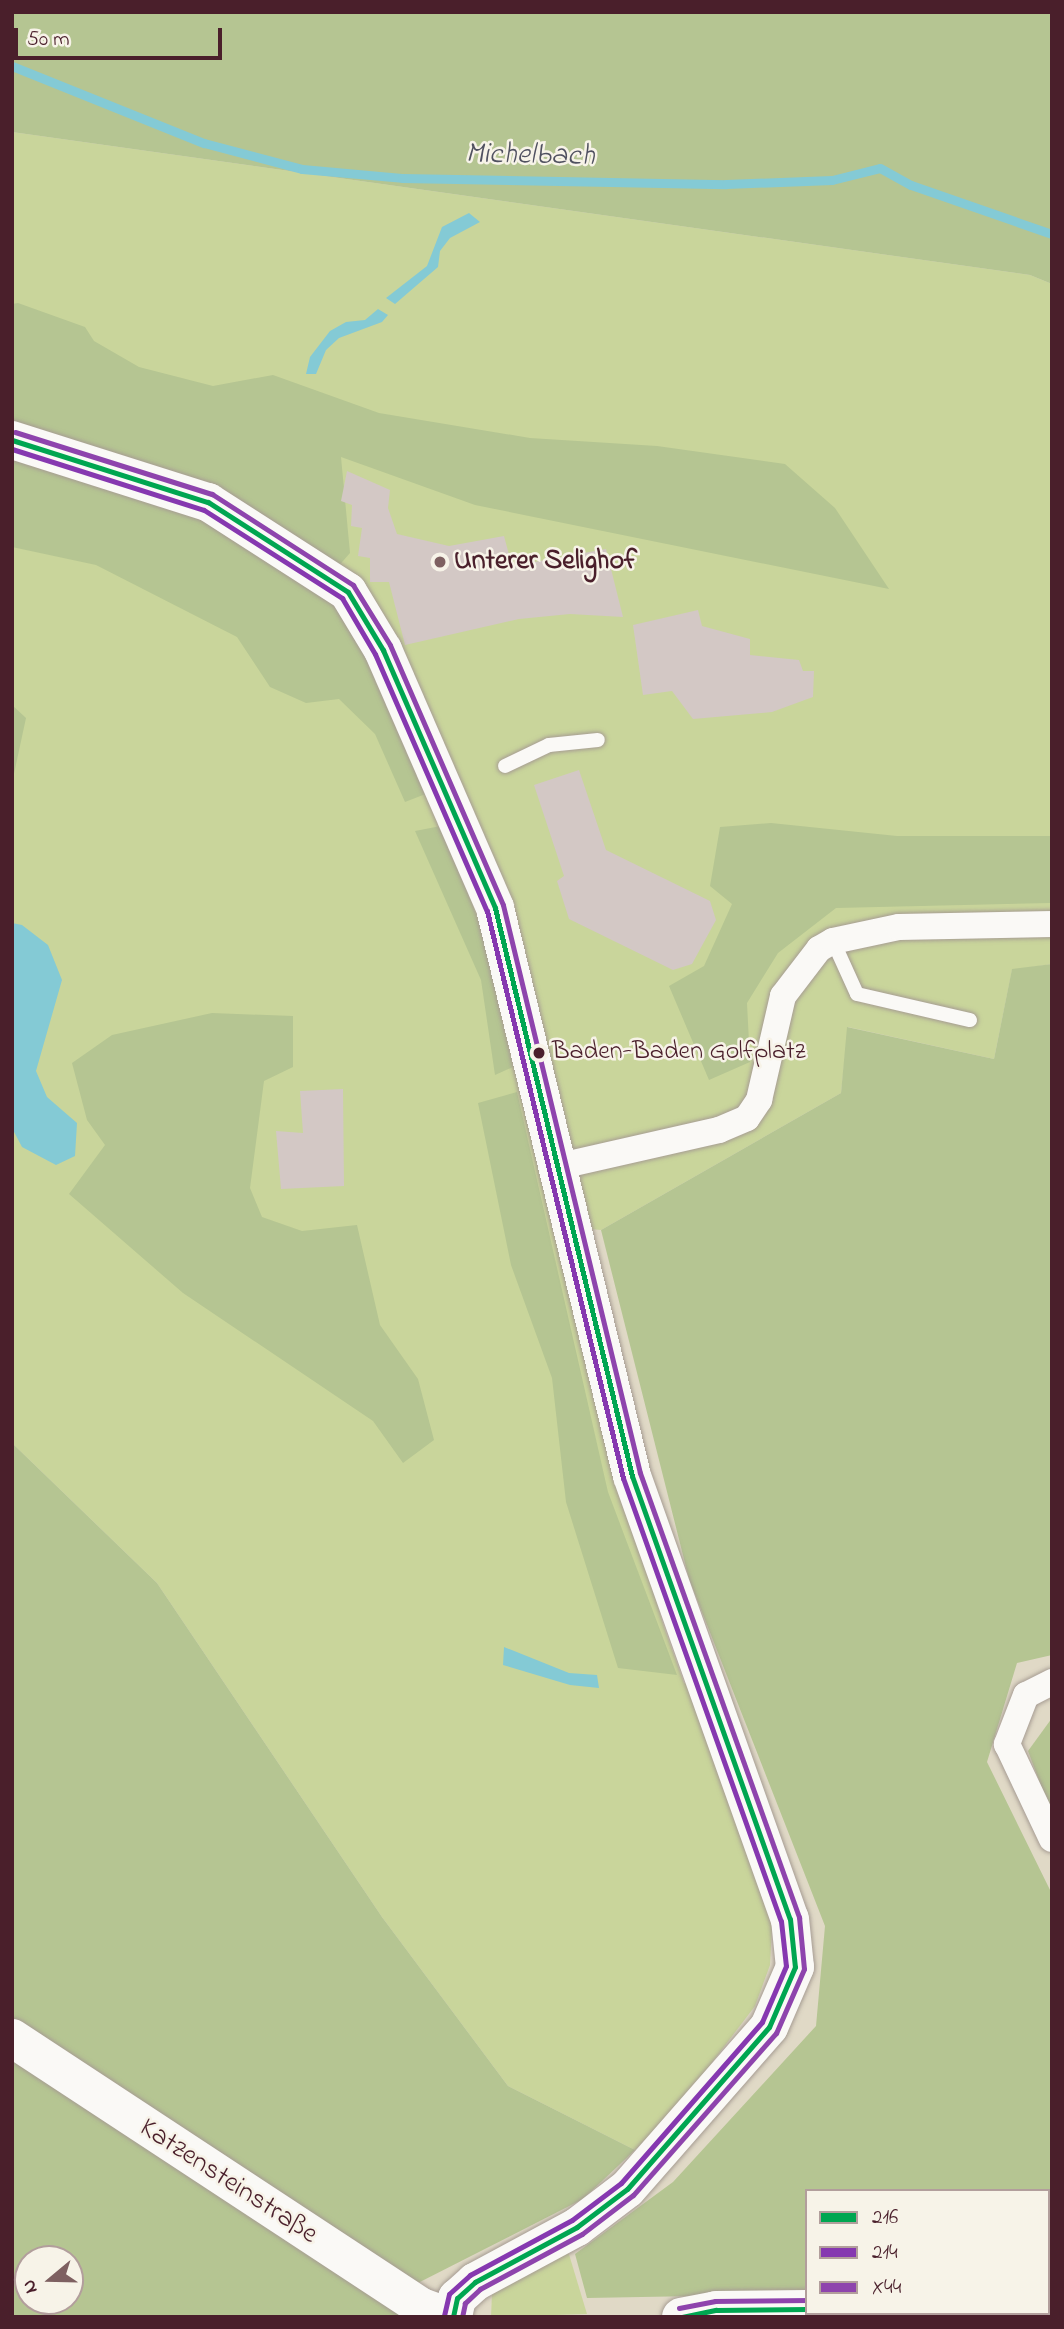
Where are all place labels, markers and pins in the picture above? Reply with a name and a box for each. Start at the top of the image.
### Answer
place label: Unterer Selighof [454,545,637,579]
marker: Unterer Selighof [432,554,448,570]
place label: Baden-Baden Golfplatz [552,1037,806,1069]
marker: Baden-Baden Golfplatz [532,1046,546,1060]

